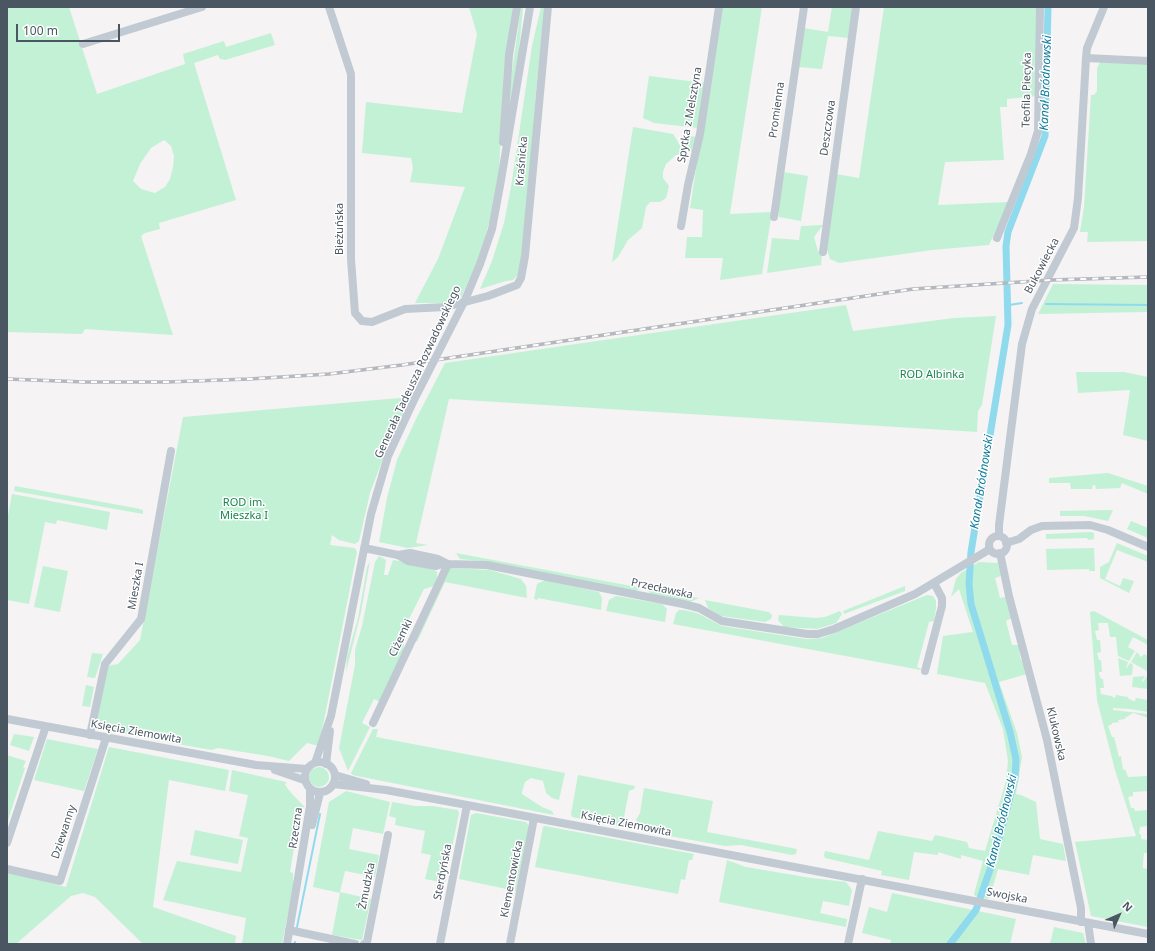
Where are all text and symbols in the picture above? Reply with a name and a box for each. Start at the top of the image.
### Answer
scale bar [18,16,122,42]
text: 100 m [23,22,58,39]
water label: Kanał Bródnowski [1037,35,1055,131]
street label: Teofila Piecyka [1020,52,1034,128]
street label: Spytka z Melsztyna [675,66,705,164]
street label: Promienna [767,81,787,139]
street label: Deszczowa [818,99,838,157]
street label: Kraśnicka [513,136,531,186]
street label: Bieżuńska [333,203,347,255]
street label: Bukowiecka [1022,236,1062,296]
street label: Generała Tadeusza Rozwadowskiego [372,284,464,460]
park label: ROD Albinka [900,368,964,382]
water label: Kanał Bródnowski [967,434,997,530]
park label: ROD im. Mieszka I [220,496,268,522]
street label: Mieszka I [125,561,147,611]
street label: Przecławska [630,576,694,602]
street label: Ciżemki [387,617,415,659]
street label: Klukowska [1043,706,1069,762]
street label: Księcia Ziemowita [90,718,182,746]
water label: Kanał Bródnowski [983,773,1021,869]
street label: Dziewanny [49,803,79,861]
street label: Rzeczna [287,806,305,850]
street label: Księcia Ziemowita [580,809,672,839]
street label: Klementowicka [498,839,526,919]
street label: Sterdyńska [431,843,455,901]
street label: Żmudzka [356,861,378,911]
street label: Swojska [985,886,1029,906]
north arrow [1099,895,1139,935]
text: N [1119,898,1136,915]

